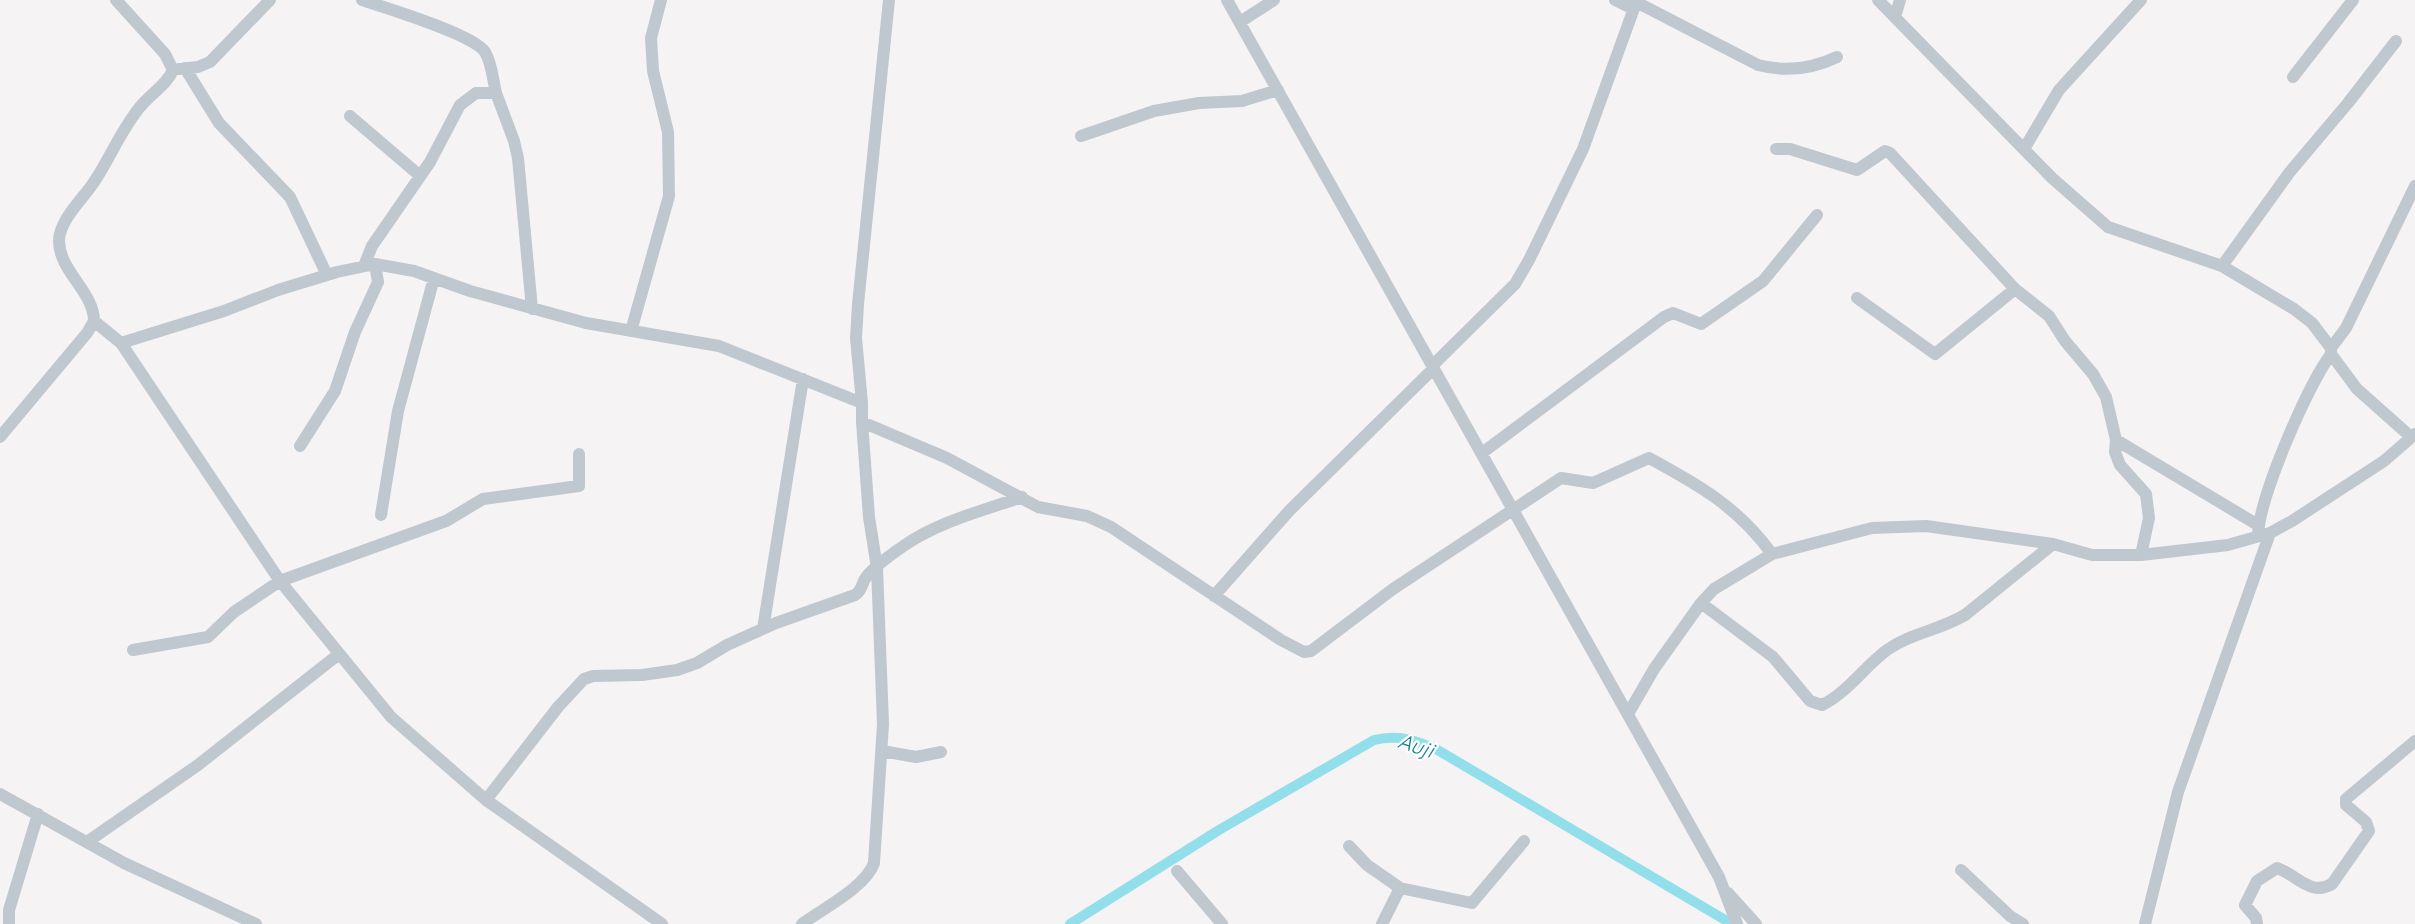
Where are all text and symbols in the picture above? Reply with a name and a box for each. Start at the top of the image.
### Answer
water label: Auji [1395,727,1439,764]

